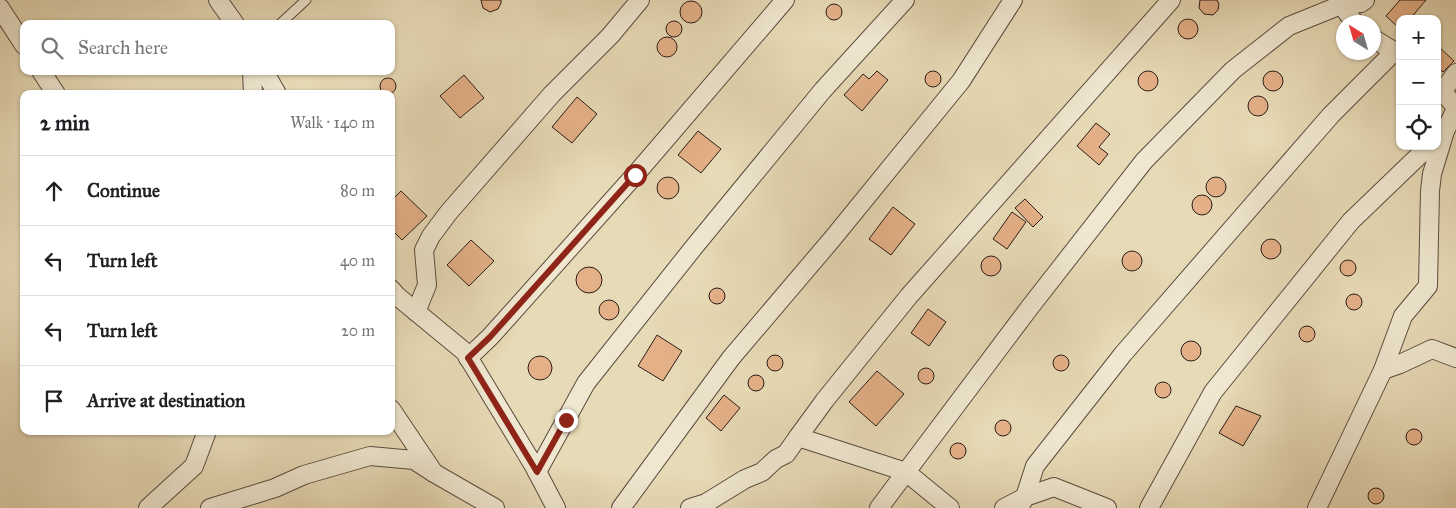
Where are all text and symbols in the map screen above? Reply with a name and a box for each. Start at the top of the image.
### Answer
north arrow [1336,15,1381,60]
map controls [1396,15,1441,150]
button: + [1396,15,1441,60]
search box [20,20,395,75]
icon: search [38,34,66,62]
text: Search here [78,36,168,59]
button: − [1396,60,1441,105]
button: locate [1396,105,1441,150]
text: 2 min [40,110,90,136]
text: Walk · 140 m [290,113,375,132]
route start [624,164,647,187]
icon: ahead [40,177,68,205]
text: Continue [87,179,160,202]
text: 80 m [340,181,375,200]
icon: left [40,247,68,275]
text: Turn left [87,249,157,272]
text: 40 m [340,251,375,270]
icon: left [40,317,68,345]
text: Turn left [87,319,157,342]
text: 20 m [341,321,375,340]
icon: arrive [40,387,68,415]
text: Arrive at destination [87,389,245,412]
route end [555,409,578,432]

